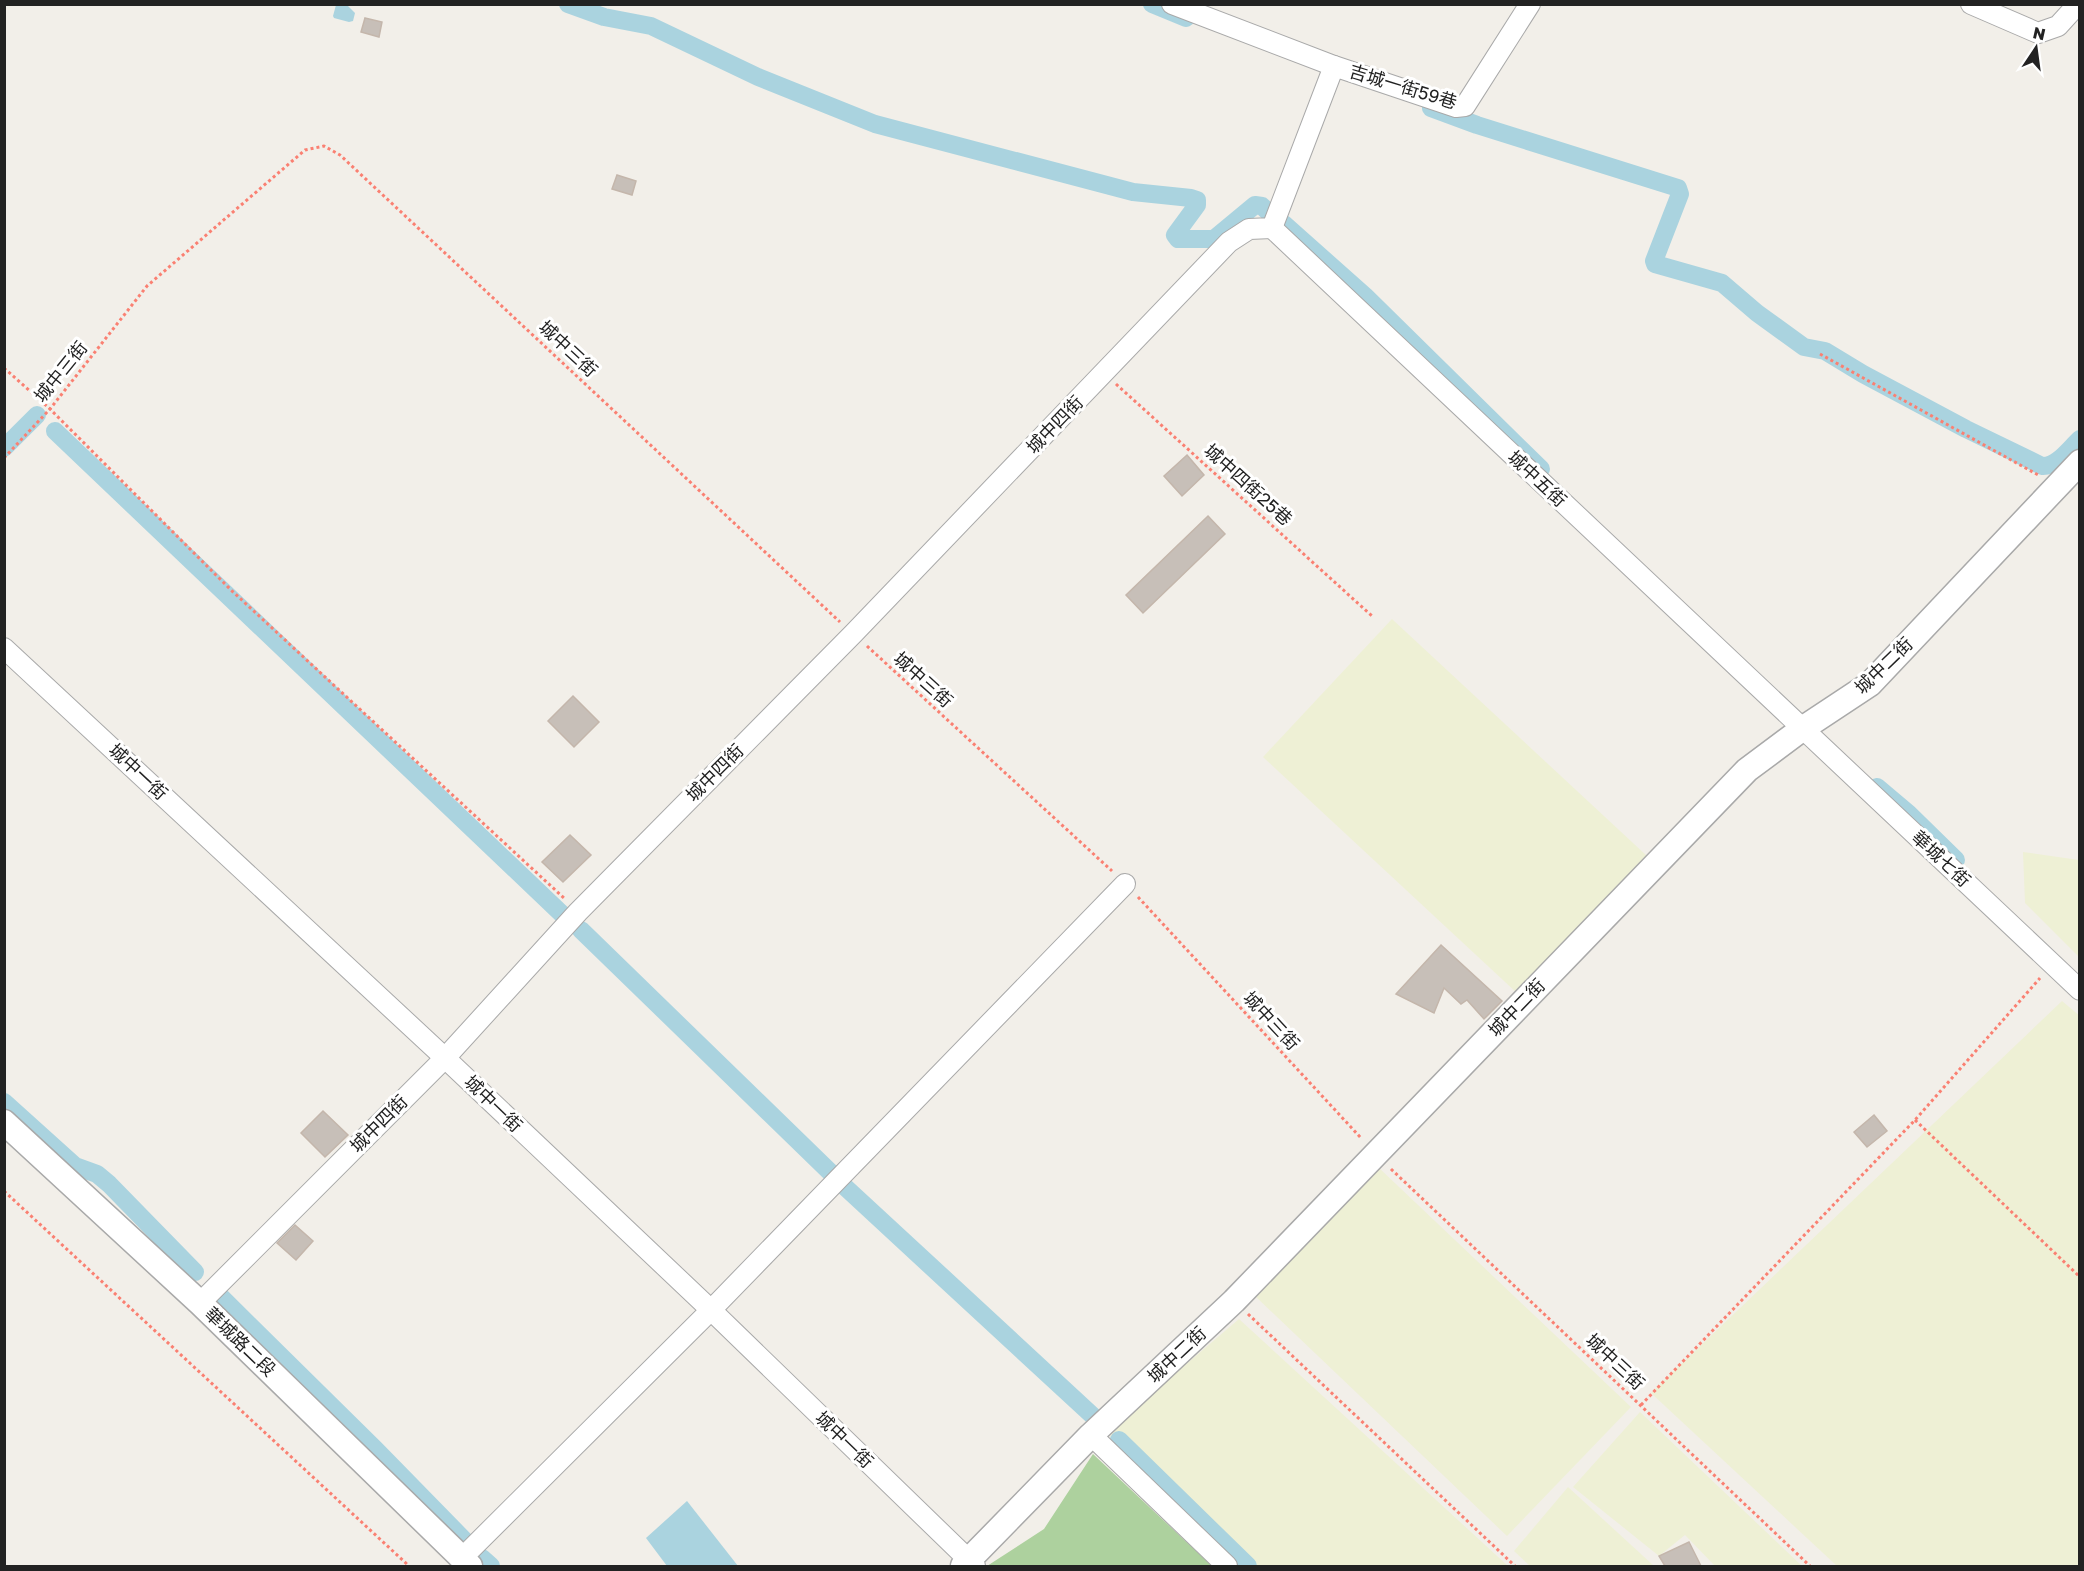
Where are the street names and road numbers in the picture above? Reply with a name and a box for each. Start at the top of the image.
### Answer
street label: 吉城一街59巷 [1347,59,1460,113]
street label: 城中三街 [535,316,603,381]
street label: 城中三街 [29,336,91,406]
street label: 城中四街 [1021,391,1087,458]
street label: 城中四街25巷 [1200,439,1297,530]
street label: 城中五街 [1504,446,1572,511]
street label: 城中二街 [1850,632,1917,698]
street label: 城中三街 [890,647,958,712]
street label: 城中一街 [105,739,173,804]
street label: 城中四街 [681,739,748,806]
street label: 華城七街 [1908,826,1976,891]
street label: 城中二街 [1483,974,1549,1041]
street label: 城中三街 [1239,986,1304,1054]
street label: 城中一街 [460,1070,527,1136]
street label: 城中四街 [345,1090,412,1157]
street label: 華城路二段 [201,1302,281,1380]
street label: 城中二街 [1142,1322,1210,1387]
street label: 城中三街 [1582,1329,1650,1394]
street label: 城中一街 [811,1406,878,1472]

